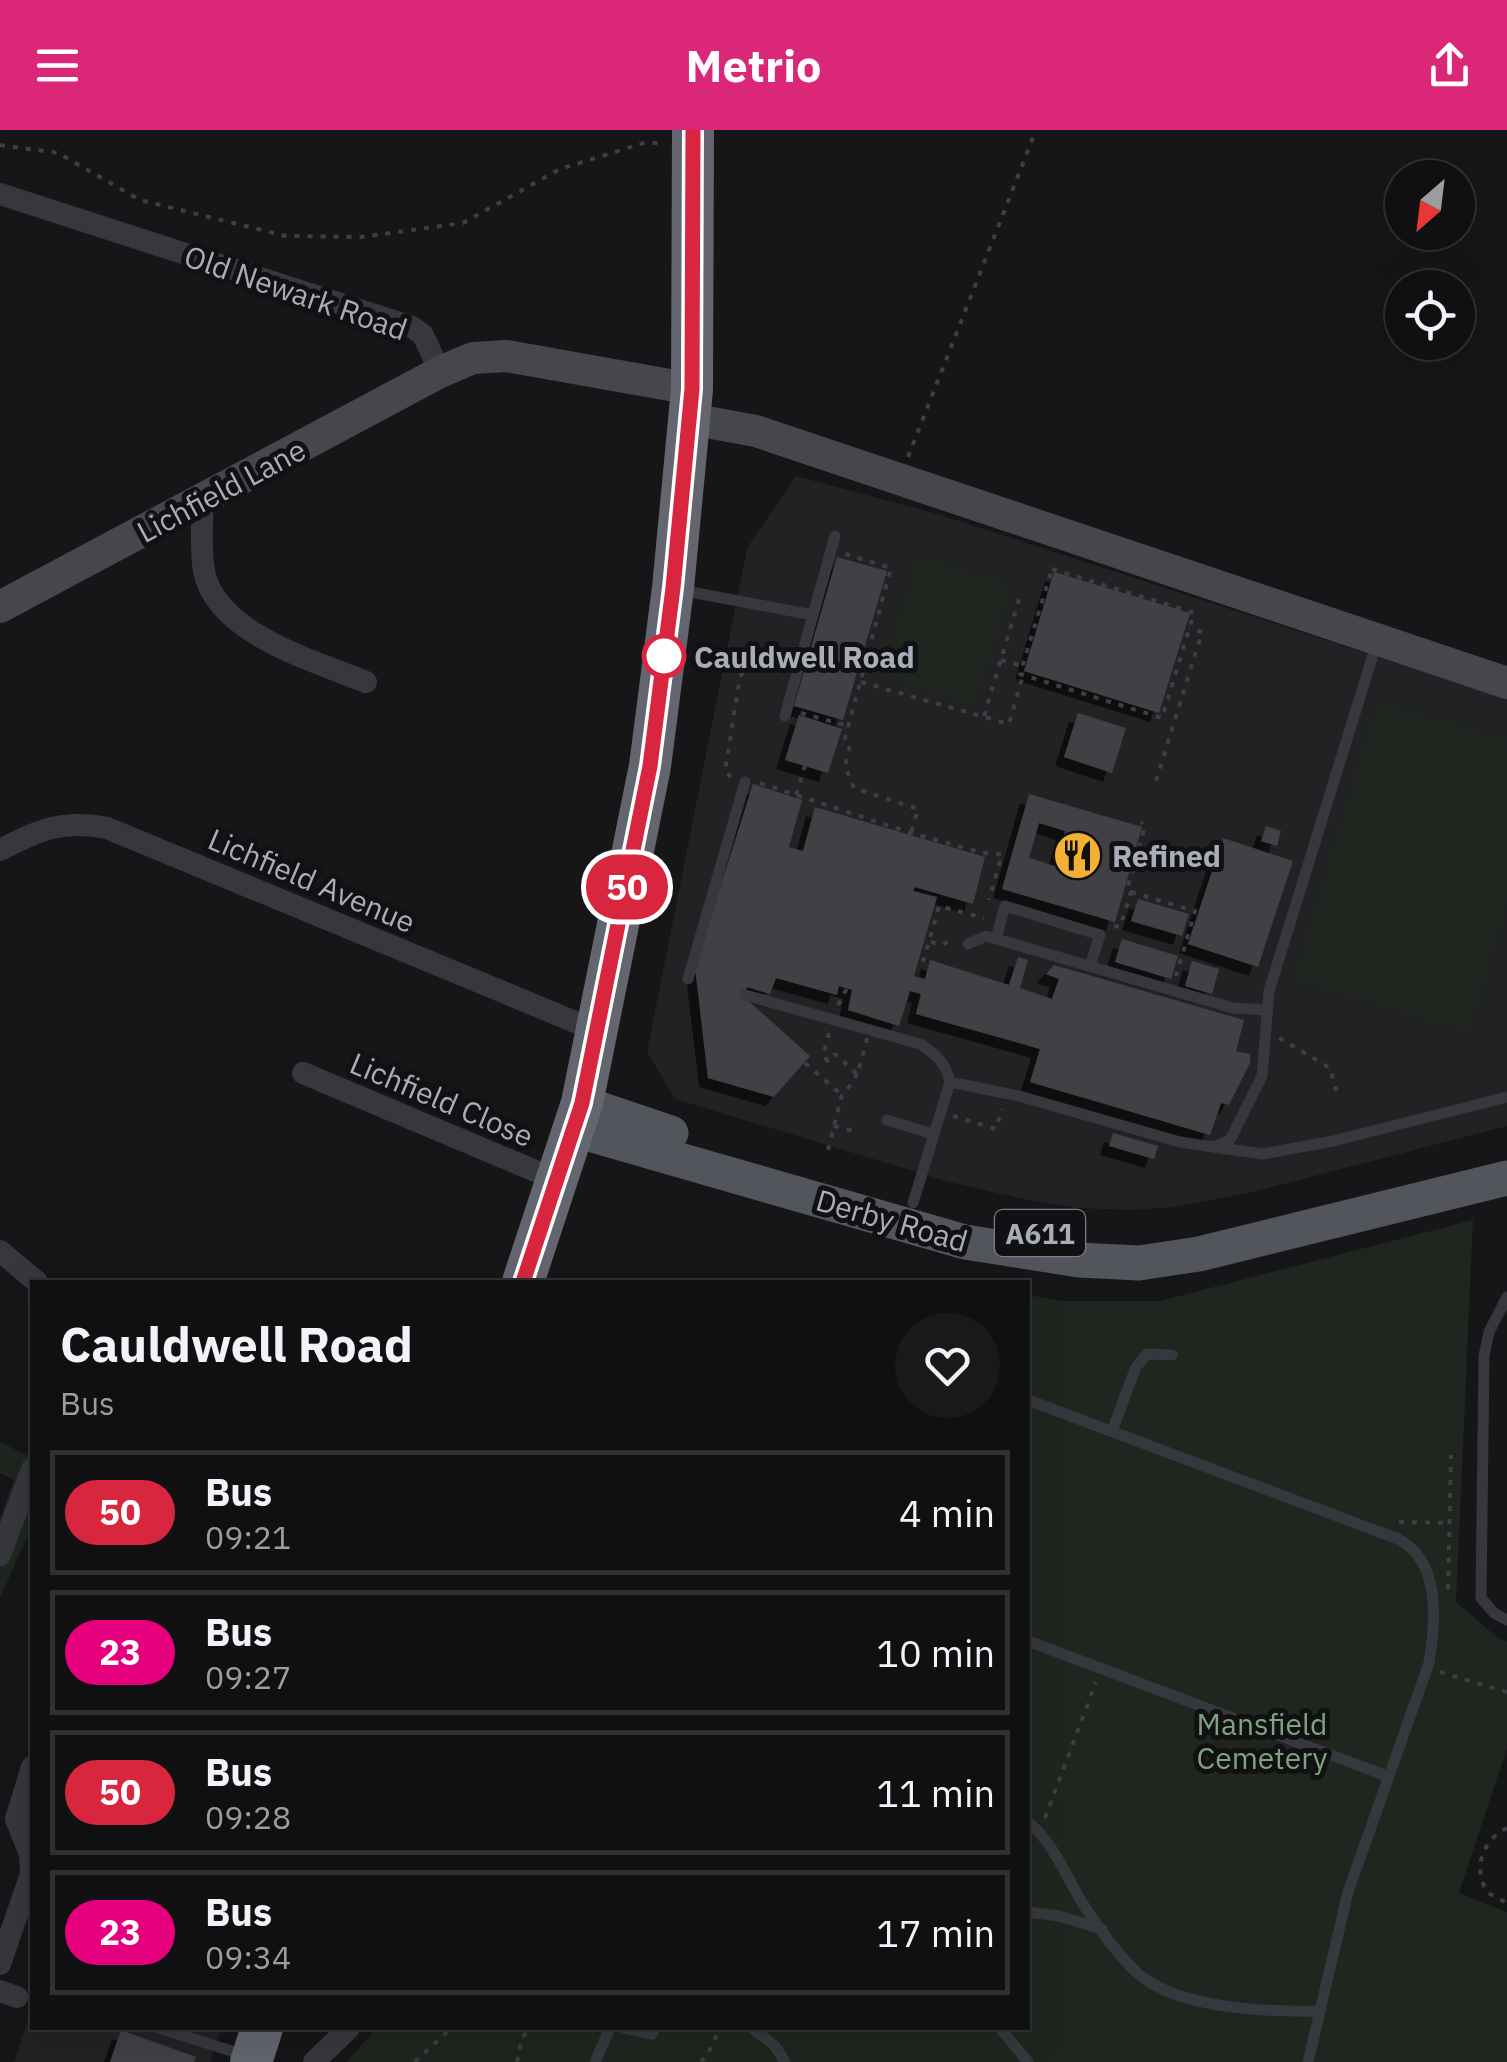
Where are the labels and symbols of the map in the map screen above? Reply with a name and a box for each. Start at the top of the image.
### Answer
north arrow [1385,160,1475,250]
street label: Old Newark Road [179,236,413,348]
street label: Lichfield Lane [130,429,312,551]
marker: Cauldwell Road [643,635,685,677]
place label: Cauldwell Road [694,637,915,676]
street label: Lichfield Avenue [203,819,421,941]
restaurant icon: Refined [1051,829,1103,881]
place label: Refined [1112,836,1221,875]
line badge: 50 [582,854,672,920]
street label: Lichfield Close [344,1043,540,1155]
street label: Derby Road [812,1180,972,1260]
road number: A611 [995,1210,1085,1256]
park label: Mansfield Cemetery [1197,1704,1327,1777]

